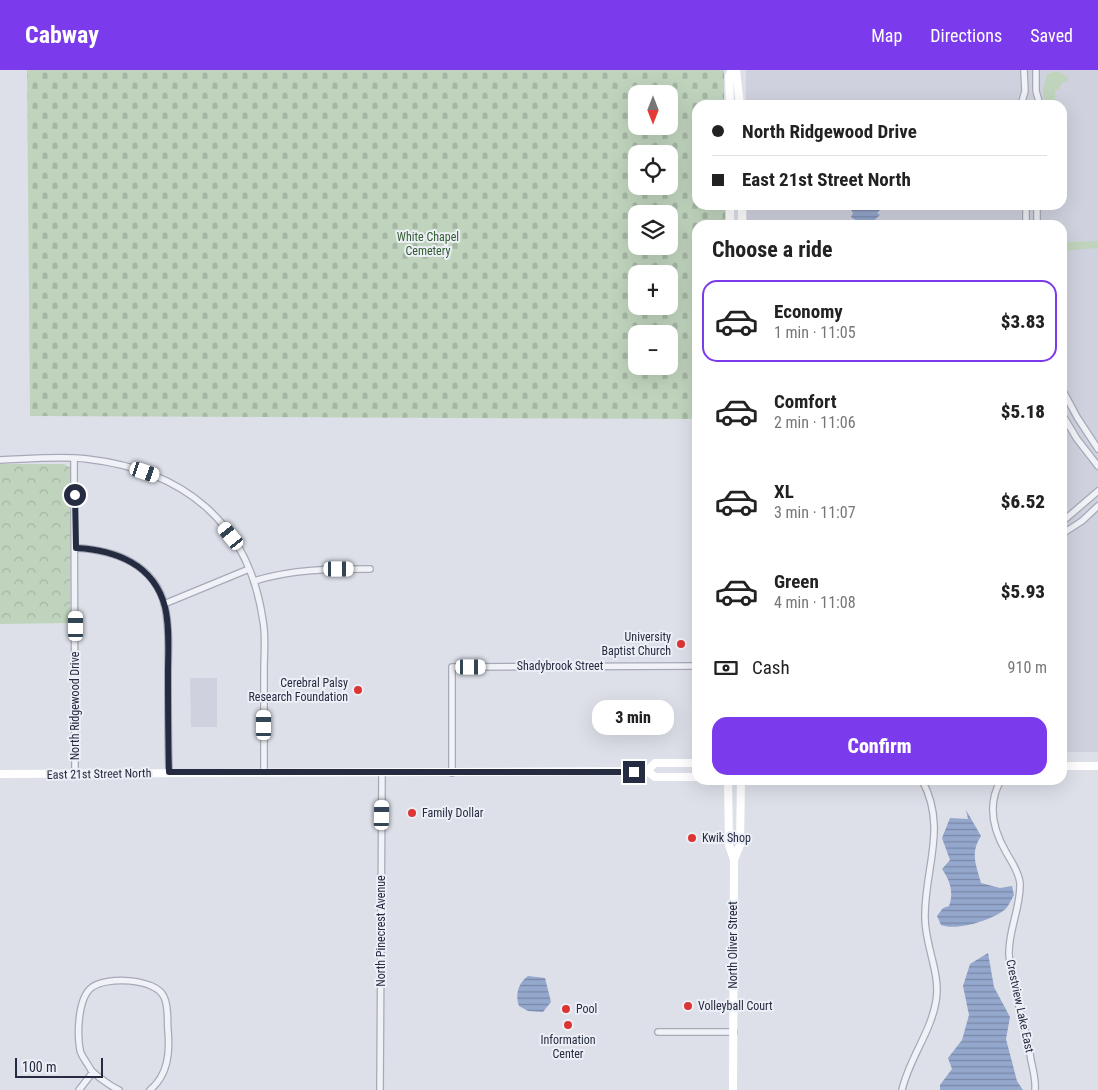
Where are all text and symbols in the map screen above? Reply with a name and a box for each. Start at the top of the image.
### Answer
text: Cabway [25,21,99,49]
text: Map [871,25,902,46]
text: Directions [930,25,1002,46]
text: Saved [1030,25,1073,46]
north arrow [628,85,678,135]
map controls [628,85,678,375]
text: North Ridgewood Drive [742,120,917,143]
button: locate [628,145,678,195]
text: East 21st Street North [742,168,911,191]
button: layers [628,205,678,255]
park label: White Chapel Cemetery [397,230,459,258]
text: Choose a ride [712,237,833,262]
button: + [628,265,678,315]
icon: car [714,299,759,344]
text: Economy [774,300,843,323]
text: $3.83 [1001,310,1045,333]
text: 1 min · 11:05 [774,323,856,342]
button: − [628,325,678,375]
icon: car [714,389,759,434]
text: Comfort [774,390,837,413]
text: $5.18 [1001,400,1045,423]
text: 2 min · 11:06 [774,413,856,432]
car [128,460,161,484]
icon: car [714,479,759,524]
text: XL [774,480,794,503]
route start [64,484,86,506]
text: $6.52 [1001,490,1045,513]
text: 3 min · 11:07 [774,503,856,522]
car [215,520,246,552]
car [324,562,354,577]
icon: car [714,569,759,614]
text: Green [774,570,819,593]
text: $5.93 [1001,580,1045,603]
text: 4 min · 11:08 [774,593,856,612]
car [68,611,83,641]
place label: University Baptist Church [601,630,671,658]
marker: University Baptist Church [675,638,687,650]
street label: North Ridgewood Drive [68,651,82,760]
icon: cash [712,654,740,682]
text: Cash [752,656,790,679]
text: 910 m [1008,658,1047,677]
street label: Shadybrook Street [517,659,604,673]
car [456,660,486,675]
place label: Cerebral Palsy Research Foundation [248,676,348,704]
marker: Cerebral Palsy Research Foundation [352,684,364,696]
callout: 3 min [593,700,675,734]
text: 3 min [615,708,651,727]
car [256,710,271,740]
button: Confirm [712,717,1047,775]
route end [623,761,645,783]
street label: East 21st Street North [47,766,152,782]
car [374,800,389,830]
place label: Family Dollar [422,806,484,820]
marker: Family Dollar [406,807,418,819]
place label: Kwik Shop [702,831,751,845]
marker: Kwik Shop [686,832,698,844]
street label: North Pinecrest Avenue [374,875,388,987]
street label: North Oliver Street [726,901,740,989]
street label: Crestview Lake East [1003,958,1037,1054]
place label: Volleyball Court [698,999,773,1013]
marker: Volleyball Court [682,1000,694,1012]
place label: Pool [576,1002,597,1016]
marker: Pool [560,1003,572,1015]
marker: Information Center [562,1019,574,1031]
place label: Information Center [540,1033,596,1061]
scale bar [15,1055,102,1078]
text: 100 m [22,1059,57,1075]

